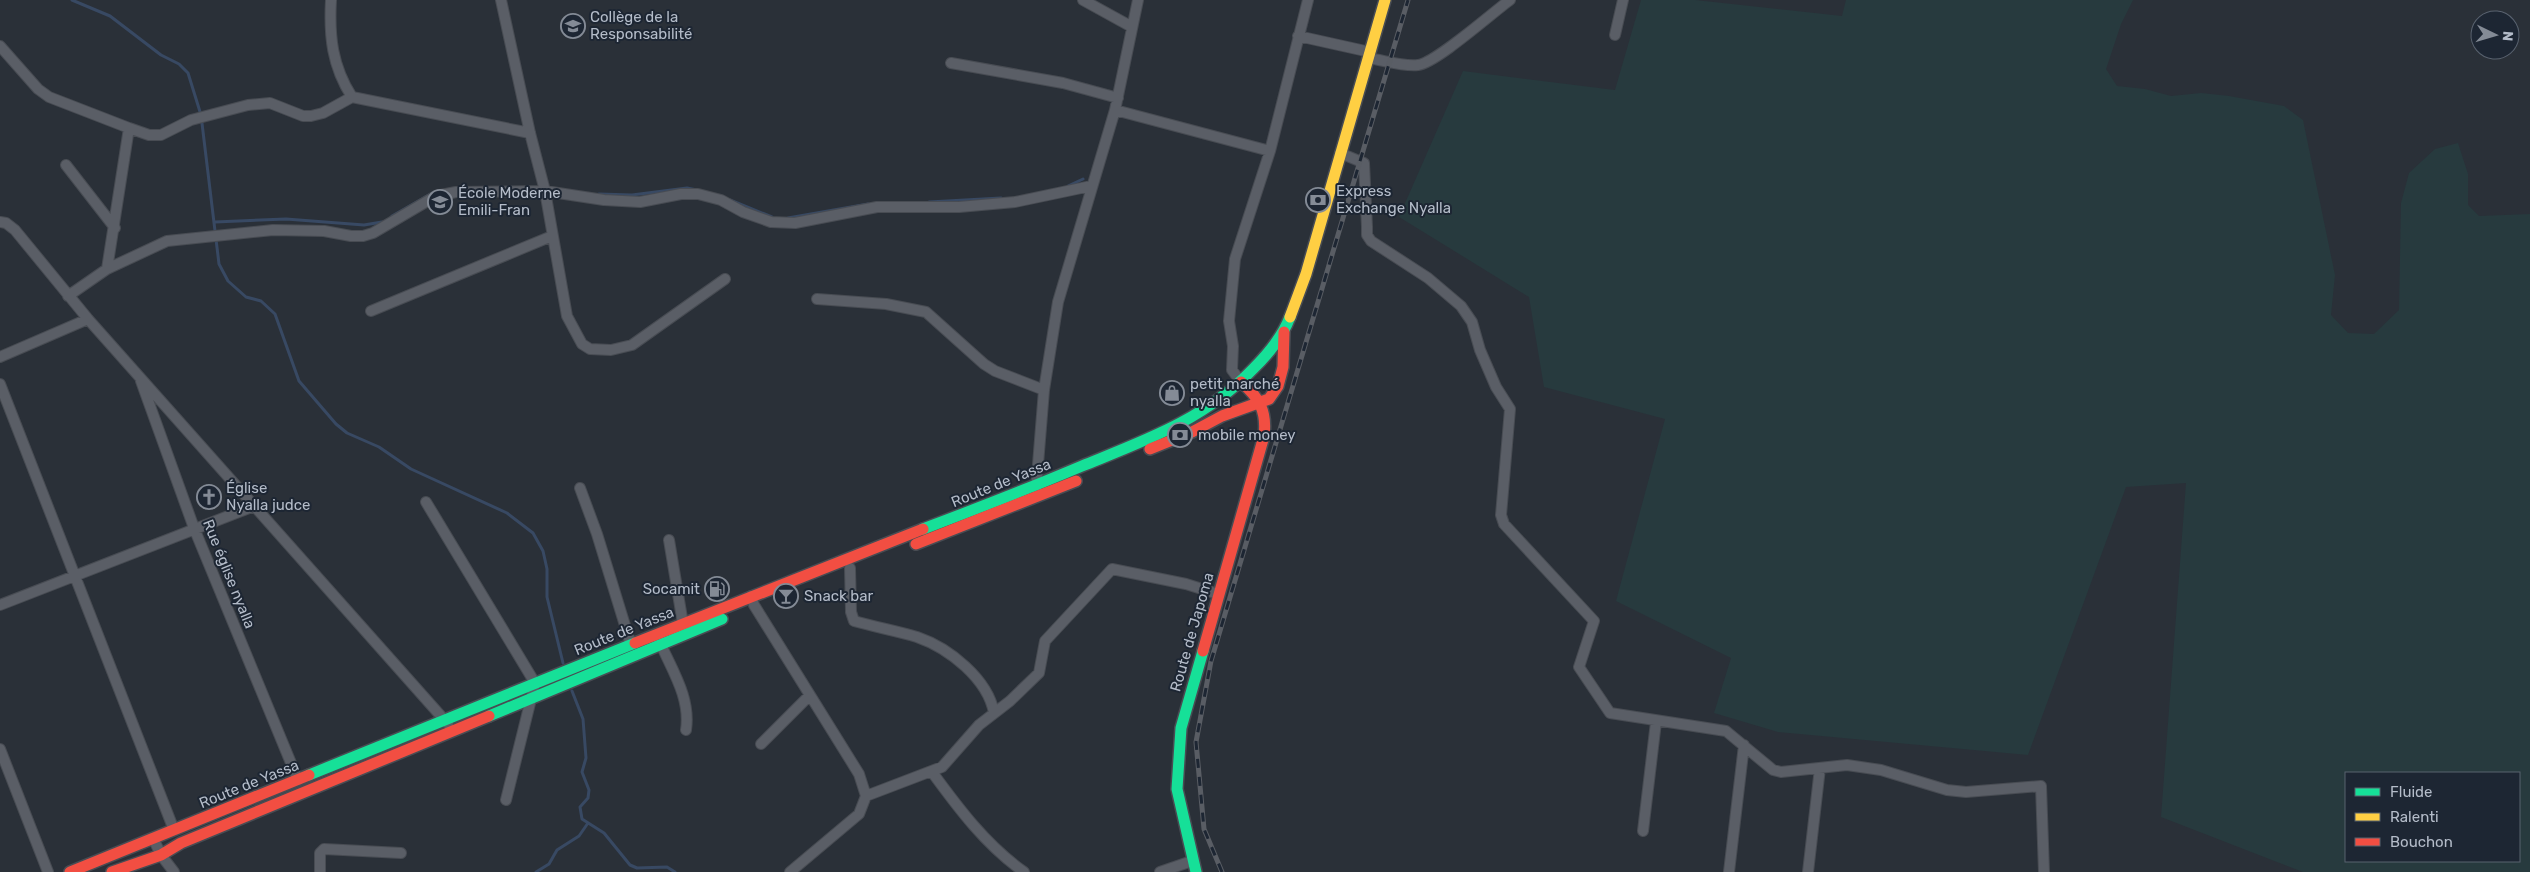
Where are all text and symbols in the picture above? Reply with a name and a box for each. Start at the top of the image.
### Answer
place label: Collège de la Responsabilité [590,8,692,43]
north arrow [2470,10,2520,60]
school or university icon: Collège de la Responsabilité [560,13,586,39]
text: N [2499,30,2516,42]
place label: Express Exchange Nyalla [1336,182,1451,217]
place label: École Moderne Emili-Fran [458,184,561,219]
bank icon: Express Exchange Nyalla [1305,187,1331,213]
school or university icon: École Moderne Emili-Fran [427,189,453,215]
place label: petit marché nyalla [1190,375,1279,410]
shop icon: petit marché nyalla [1159,380,1185,406]
bank icon: mobile money [1167,422,1193,448]
place label: mobile money [1198,426,1296,444]
street label: Route de Yassa [949,455,1053,511]
place label: Église Nyalla judce [226,479,310,514]
church icon: Église Nyalla judce [196,484,222,510]
street label: Rue église nyalla [199,517,259,631]
street label: Route de Japoma [1166,570,1218,694]
fuel station icon: Socamit [704,576,730,602]
place label: Socamit [643,580,700,598]
bar icon: Snack bar [773,583,799,609]
place label: Snack bar [804,587,873,605]
street label: Route de Yassa [572,603,676,659]
street label: Route de Yassa [197,756,301,812]
legend [2345,772,2520,862]
text: Fluide [2390,783,2432,801]
text: Ralenti [2390,808,2439,826]
text: Bouchon [2390,833,2453,851]

